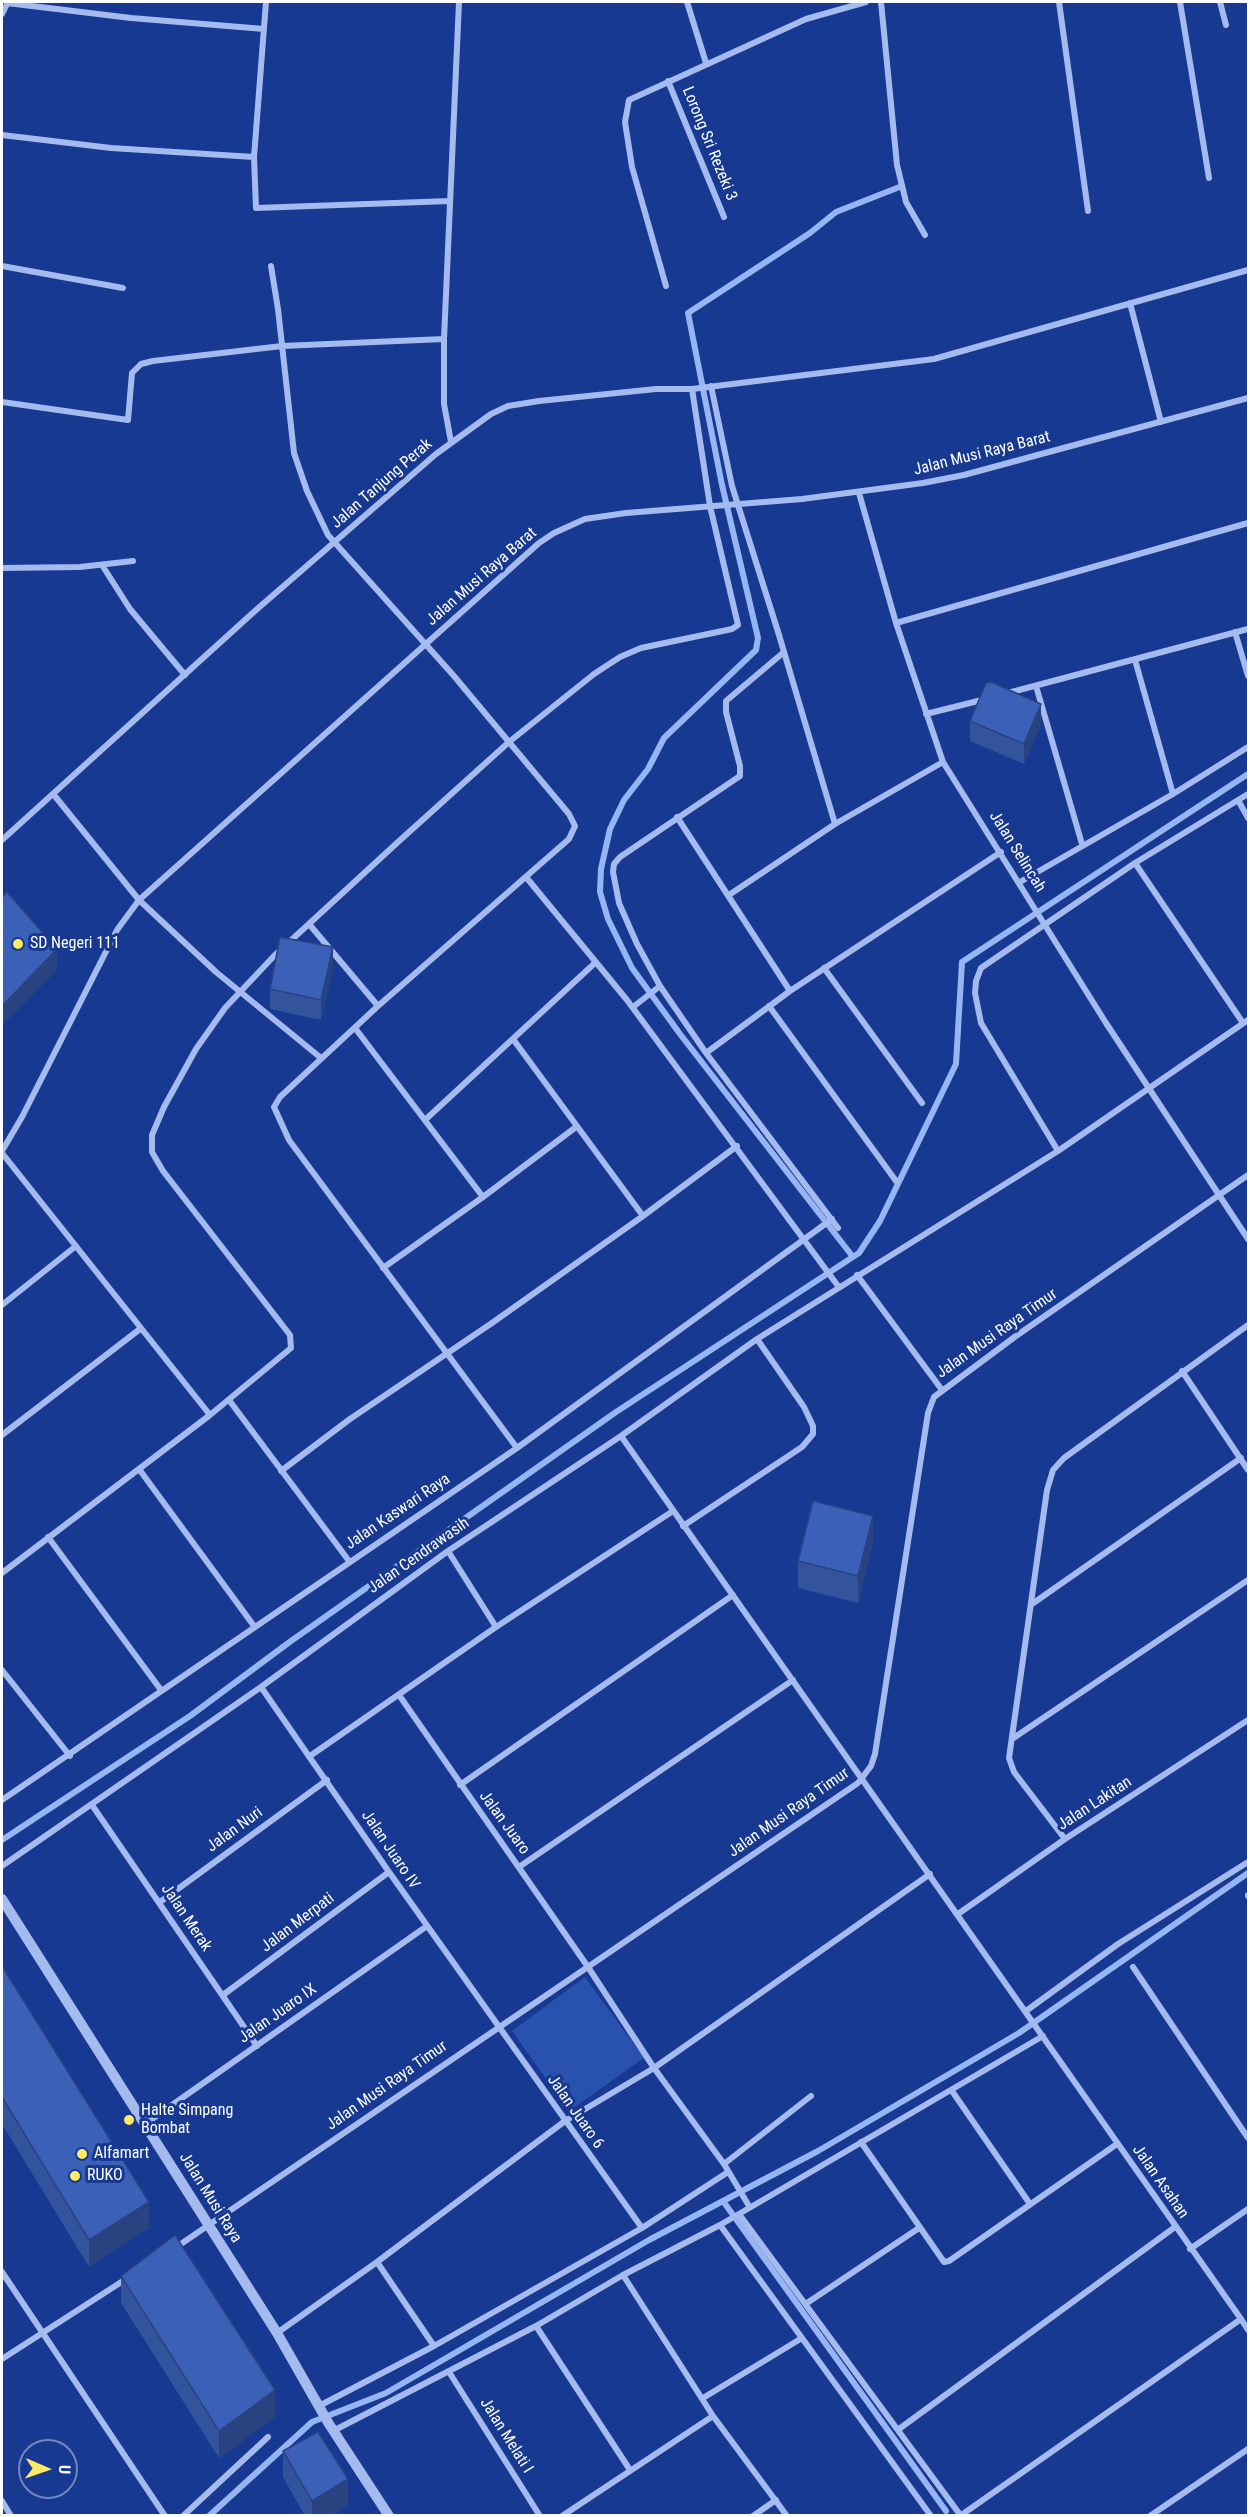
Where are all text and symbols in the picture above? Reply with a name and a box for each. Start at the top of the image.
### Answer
street label: Lorong Sri Rezeki 3 [677,84,741,204]
street label: Jalan Musi Raya Barat [912,428,1052,480]
street label: Jalan Tanjung Perak [328,435,436,533]
street label: Jalan Musi Raya Barat [423,524,541,630]
street label: Jalan Selincah [985,808,1049,896]
place label: SD Negeri 111 [30,934,120,954]
marker: SD Negeri 111 [11,937,25,951]
street label: Jalan Musi Raya Timur [933,1285,1061,1383]
street label: Jalan Kaswari Raya [342,1470,454,1554]
street label: Jalan Cendrawasih [365,1514,473,1598]
street label: Jalan Musi Raya Timur [725,1764,853,1862]
street label: Jalan Lakitan [1054,1773,1136,1835]
street label: Jalan Juaro [474,1787,534,1859]
street label: Jalan Nuri [203,1803,267,1857]
street label: Jalan Juaro IV [357,1807,423,1893]
street label: Jalan Merak [156,1881,216,1955]
street label: Jalan Merpati [258,1889,338,1957]
street label: Jalan Juaro IX [235,1980,321,2048]
street label: Jalan Musi Raya Timur [323,2037,451,2135]
street label: Jalan Juaro 6 [543,2071,607,2153]
place label: Halte Simpang Bombat [141,2101,233,2139]
marker: Halte Simpang Bombat [122,2113,136,2127]
street label: Jalan Asahan [1128,2141,1192,2223]
place label: Alfamart [94,2144,149,2164]
marker: Alfamart [75,2147,89,2161]
street label: Jalan Musi Raya [175,2149,245,2247]
place label: RUKO [87,2166,123,2186]
marker: RUKO [68,2169,82,2183]
street label: Jalan Melati I [475,2395,537,2477]
north arrow [18,2439,78,2499]
text: U [55,2465,74,2474]

